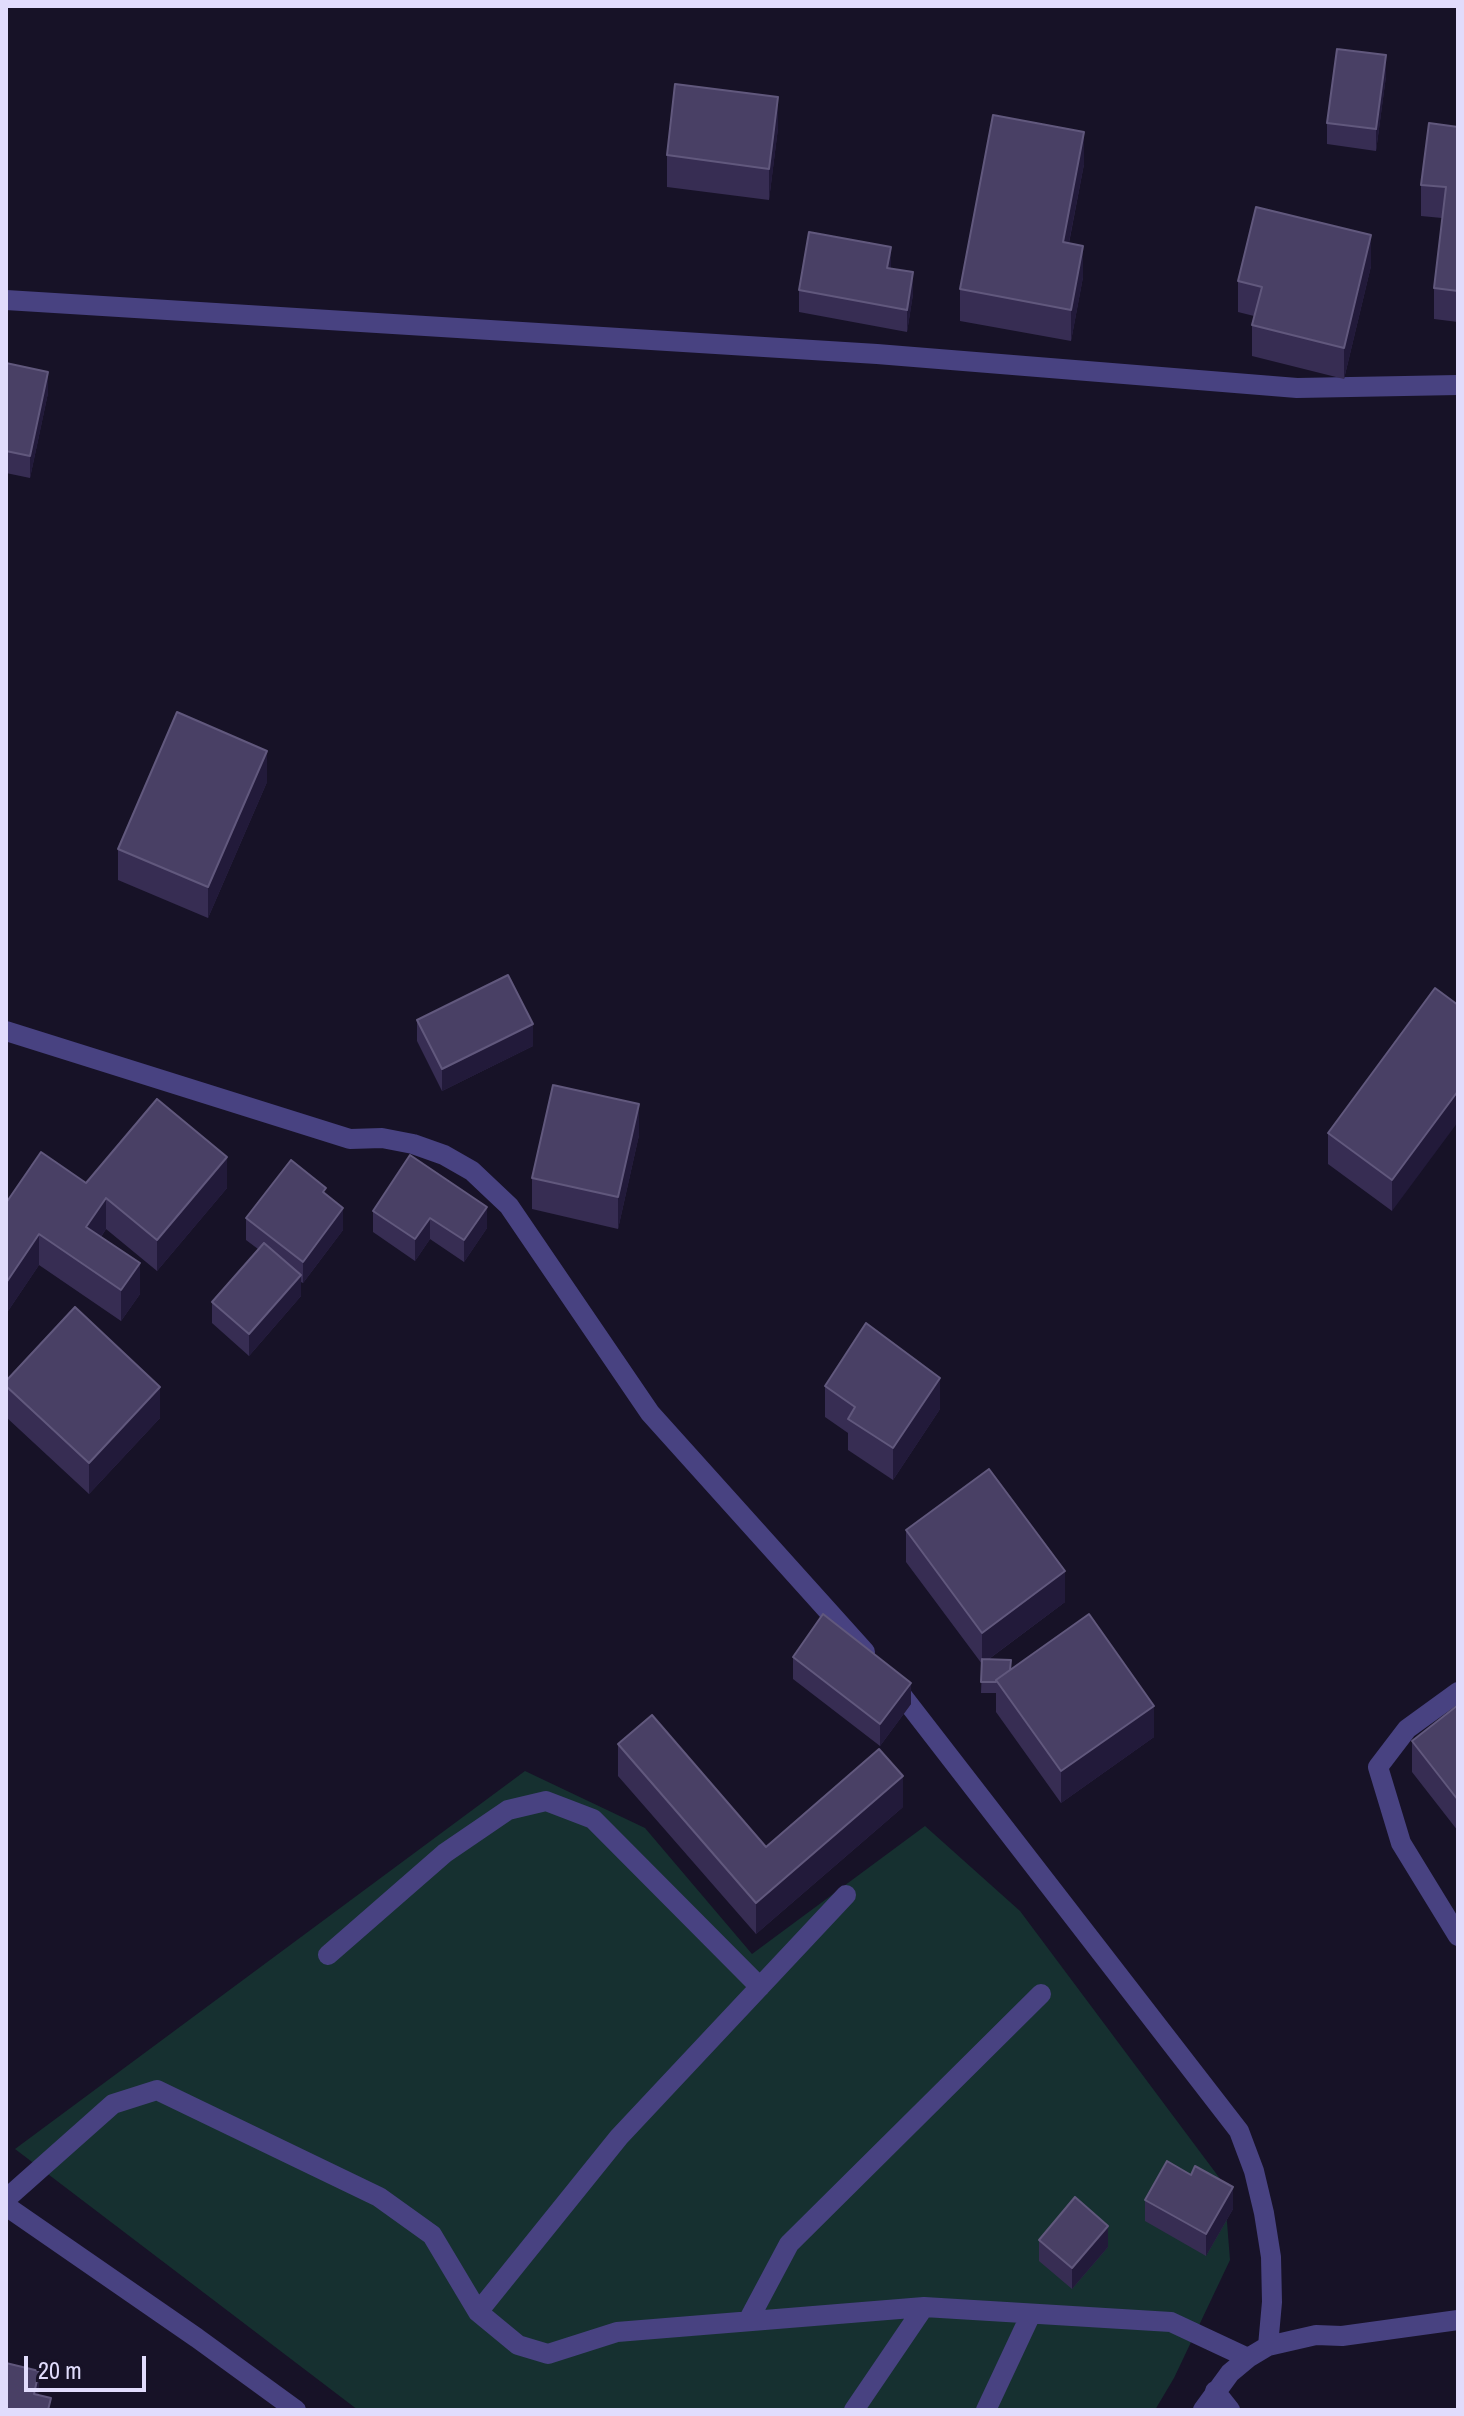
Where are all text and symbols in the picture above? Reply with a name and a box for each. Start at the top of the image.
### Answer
scale bar [28,2340,150,2390]
text: 20 m [38,2354,82,2386]

